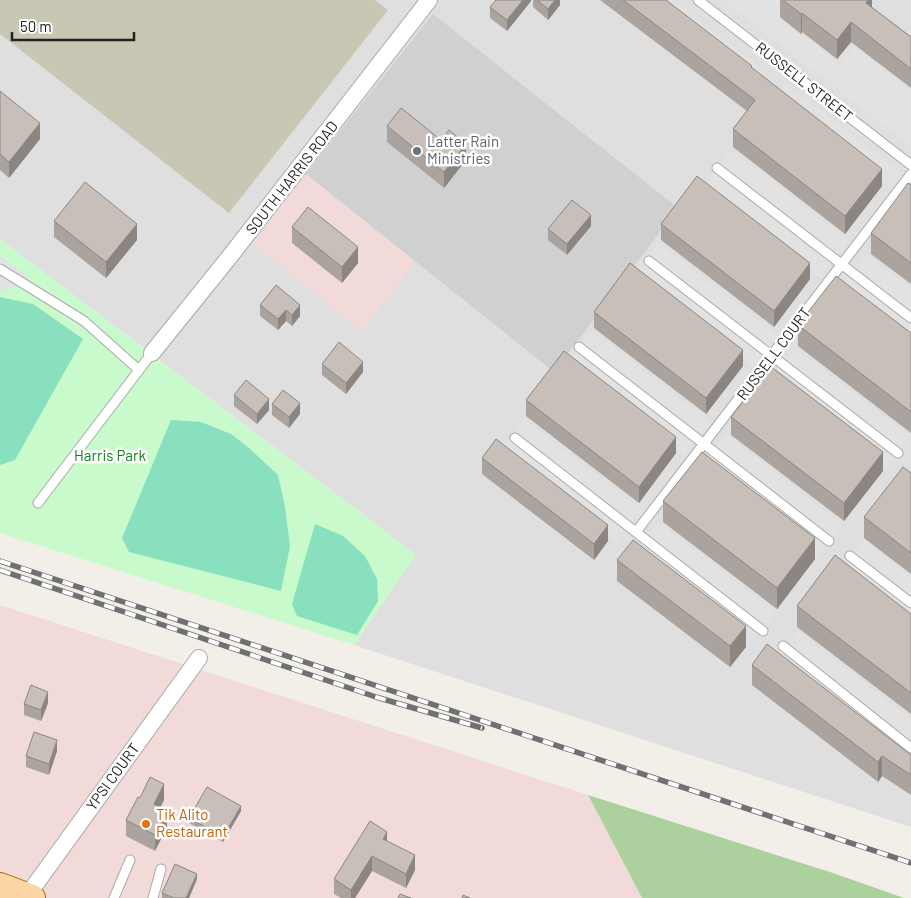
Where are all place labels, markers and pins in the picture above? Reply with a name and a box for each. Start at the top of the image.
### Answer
place label: Latter Rain Ministries [427,132,499,167]
marker: Latter Rain Ministries [411,145,423,157]
place label: Tik Alito Restaurant [156,805,228,840]
marker: Tik Alito Restaurant [140,818,152,830]

